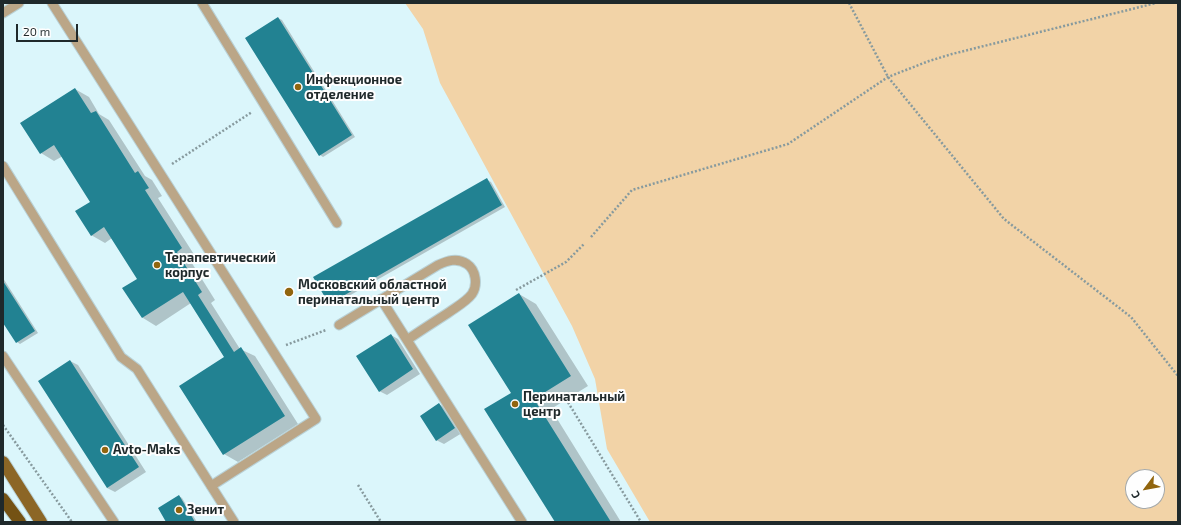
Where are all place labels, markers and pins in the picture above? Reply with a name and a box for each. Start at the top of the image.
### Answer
place label: Инфекционное отделение [306,72,402,103]
marker: Инфекционное отделение [293,82,303,92]
place label: Терапевтический корпус [165,250,276,281]
marker: Терапевтический корпус [152,260,162,270]
place label: Московский областной перинатальный центр [298,277,447,308]
marker: Московский областной перинатальный центр [283,286,295,298]
place label: Перинатальный центр [523,389,625,420]
marker: Перинатальный центр [510,399,520,409]
place label: Avto-Maks [113,442,180,458]
marker: Avto-Maks [100,445,110,455]
place label: Зенит [187,502,224,518]
marker: Зенит [174,505,184,515]

